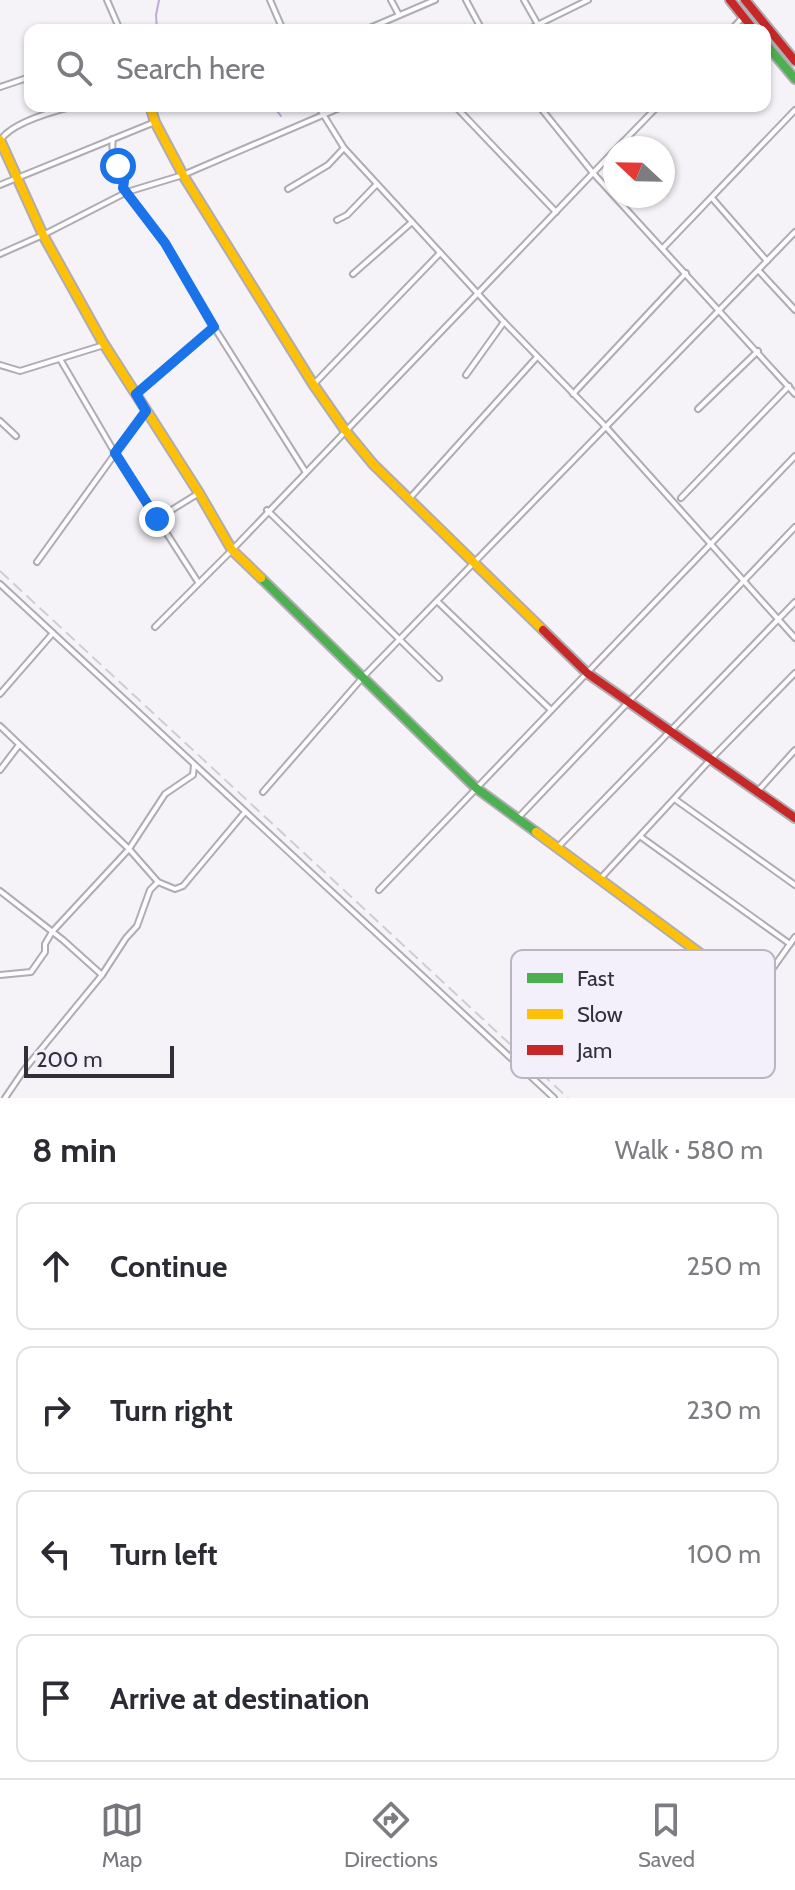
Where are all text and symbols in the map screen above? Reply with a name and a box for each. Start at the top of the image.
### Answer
search box [24,24,771,112]
icon: search [52,46,96,90]
text: Search here [116,50,265,87]
north arrow [603,136,675,208]
route start [100,148,136,184]
route end [139,501,175,537]
legend [511,950,775,1078]
text: Fast [577,965,615,992]
text: Slow [577,1001,623,1028]
text: Jam [576,1037,612,1064]
scale bar [24,1042,174,1078]
text: 200 m [36,1046,102,1073]
text: 8 min [32,1129,117,1171]
text: Walk · 580 m [615,1134,763,1166]
icon: ahead [34,1244,78,1288]
text: Continue [110,1248,227,1285]
text: 250 m [687,1250,761,1282]
icon: right [34,1388,78,1432]
text: Turn right [110,1392,233,1429]
text: 230 m [687,1394,761,1426]
icon: left [34,1532,78,1576]
text: Turn left [110,1536,218,1573]
text: 100 m [688,1538,761,1570]
icon: arrive [34,1676,78,1720]
text: Arrive at destination [110,1680,370,1717]
tab: Map [100,1798,144,1873]
tab: Directions [344,1798,438,1873]
tab: Saved [638,1798,695,1873]

